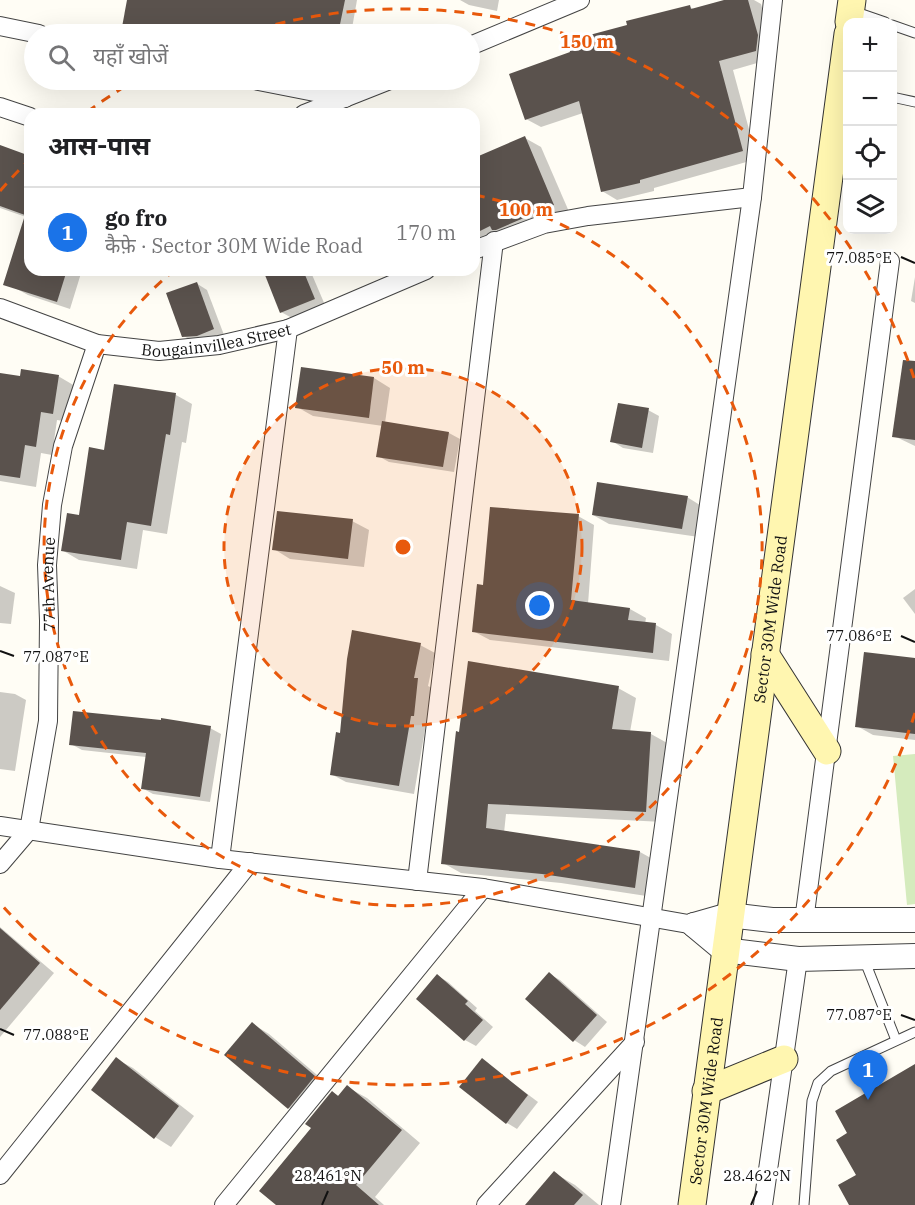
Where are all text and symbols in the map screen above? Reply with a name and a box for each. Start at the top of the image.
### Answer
map controls [843,18,897,234]
button: + [843,18,897,72]
search box [24,24,480,90]
text: 150 m [560,30,615,53]
icon: search [45,41,78,74]
text: यहाँ खोजें [93,41,168,70]
button: − [843,72,897,126]
button: locate [843,126,897,180]
text: आस-पास [48,128,150,162]
button: layers [843,180,897,234]
text: 100 m [499,198,554,221]
text: go fro [105,203,167,232]
text: 1 [62,219,74,246]
text: 170 m [396,219,456,246]
text: कैफ़े · Sector 30M Wide Road [105,232,363,259]
text: 77.085°E [826,248,892,267]
street label: Bougainvillea Street [140,319,293,361]
text: 50 m [381,356,425,379]
street label: Sector 30M Wide Road [749,534,791,704]
street label: 77th Avenue [37,536,59,632]
centre of rings [393,537,413,557]
your location [525,591,554,620]
text: 77.086°E [826,626,892,645]
text: 77.087°E [23,647,89,666]
text: 77.087°E [826,1005,892,1024]
street label: Sector 30M Wide Road [685,1015,727,1186]
text: 77.088°E [23,1025,89,1044]
pin: 1 [848,1050,888,1100]
text: 28.461°N [294,1166,362,1185]
text: 28.462°N [723,1166,791,1185]

